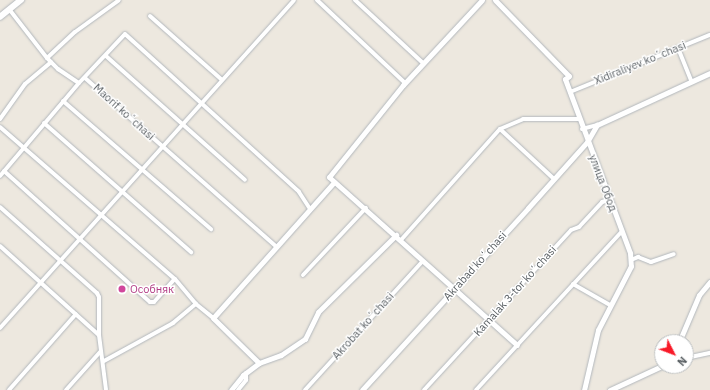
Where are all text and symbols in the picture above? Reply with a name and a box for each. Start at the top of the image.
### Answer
street label: Xidiraliyev koʻchasi [592,39,688,87]
street label: Maorif koʻchasi [91,81,157,143]
street label: улица Обод [586,153,620,213]
street label: Akrabad koʻchasi [441,229,509,303]
street label: Kamalak 3-tor koʻchasi [471,243,559,339]
place label: Особняк [130,282,174,296]
marker: Особняк [117,284,127,294]
street label: Akrobat koʻchasi [329,290,397,362]
north arrow [654,334,694,374]
text: N [674,354,690,369]

